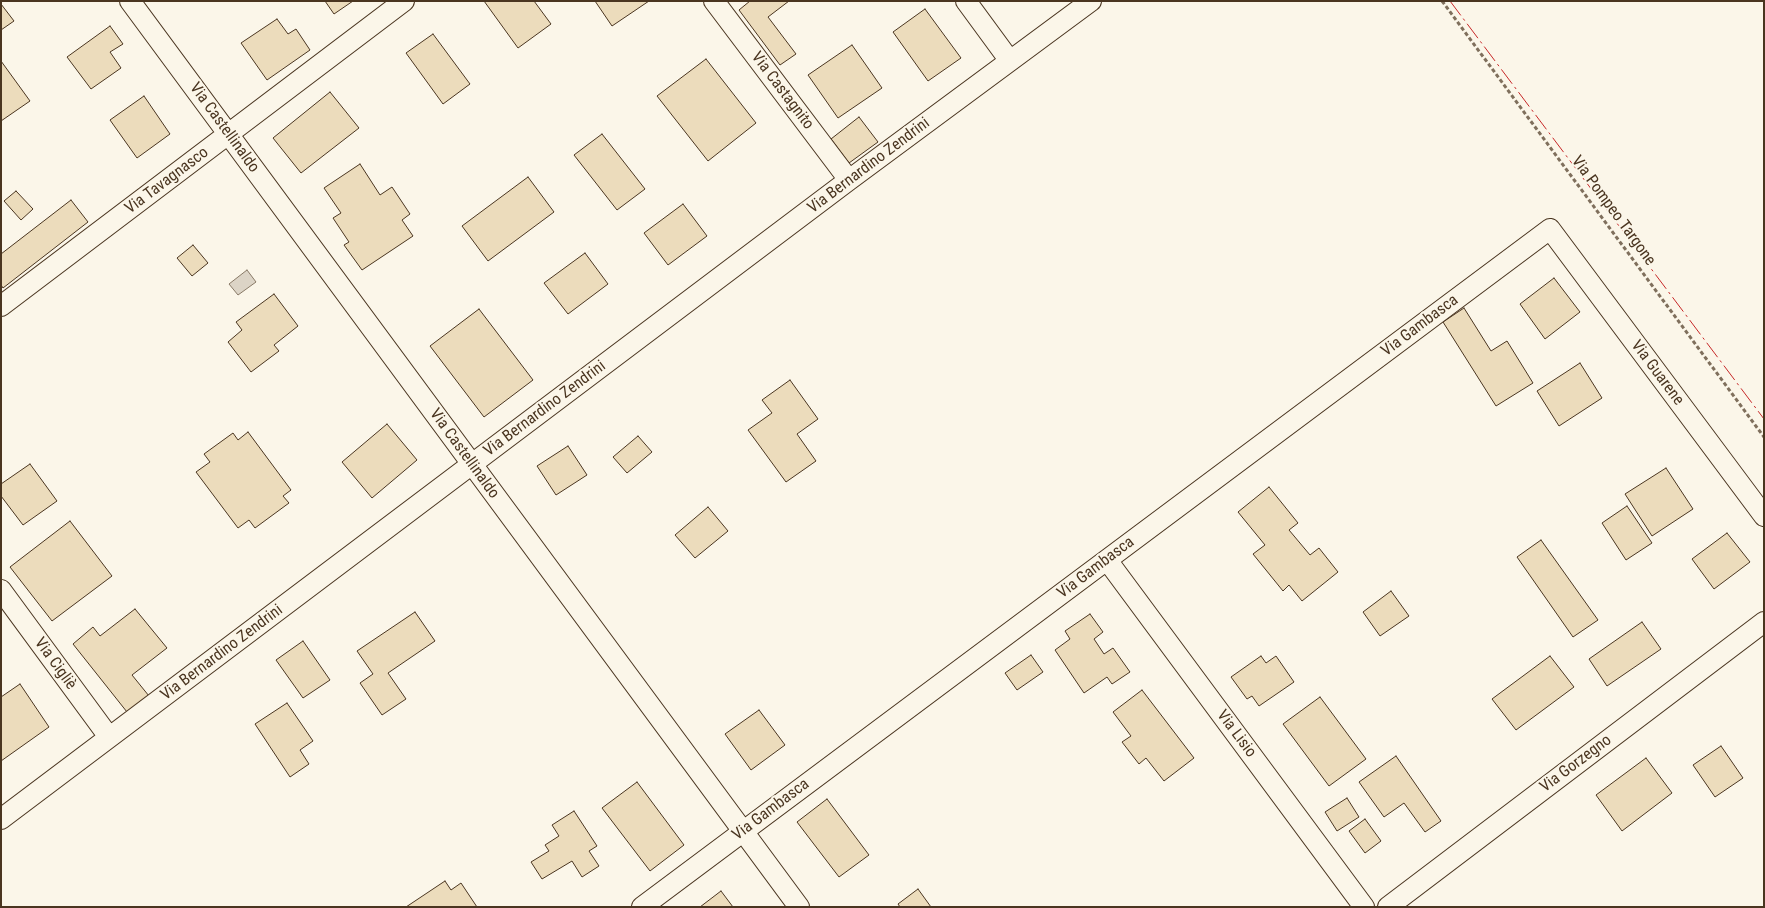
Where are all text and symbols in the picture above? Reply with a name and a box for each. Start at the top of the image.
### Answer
street label: Via Castagnito [747,48,817,134]
street label: Via Castellinaldo [185,79,263,177]
street label: Via Bernardino Zendrini [804,114,934,218]
street label: Via Tavagnasco [122,143,212,219]
street label: Via Pompeo Targone [1567,152,1659,270]
street label: Via Gambasca [1378,291,1462,361]
street label: Via Guarene [1626,337,1688,409]
street label: Via Bernardino Zendrini [480,357,610,461]
street label: Via Castellinaldo [425,405,503,503]
street label: Via Gambasca [1054,533,1138,603]
street label: Via Bernardino Zendrini [157,601,287,705]
street label: Via Cigliè [30,634,80,694]
street label: Via Lisio [1212,707,1260,761]
street label: Via Gorzegno [1537,731,1615,797]
street label: Via Gambasca [729,775,813,845]

